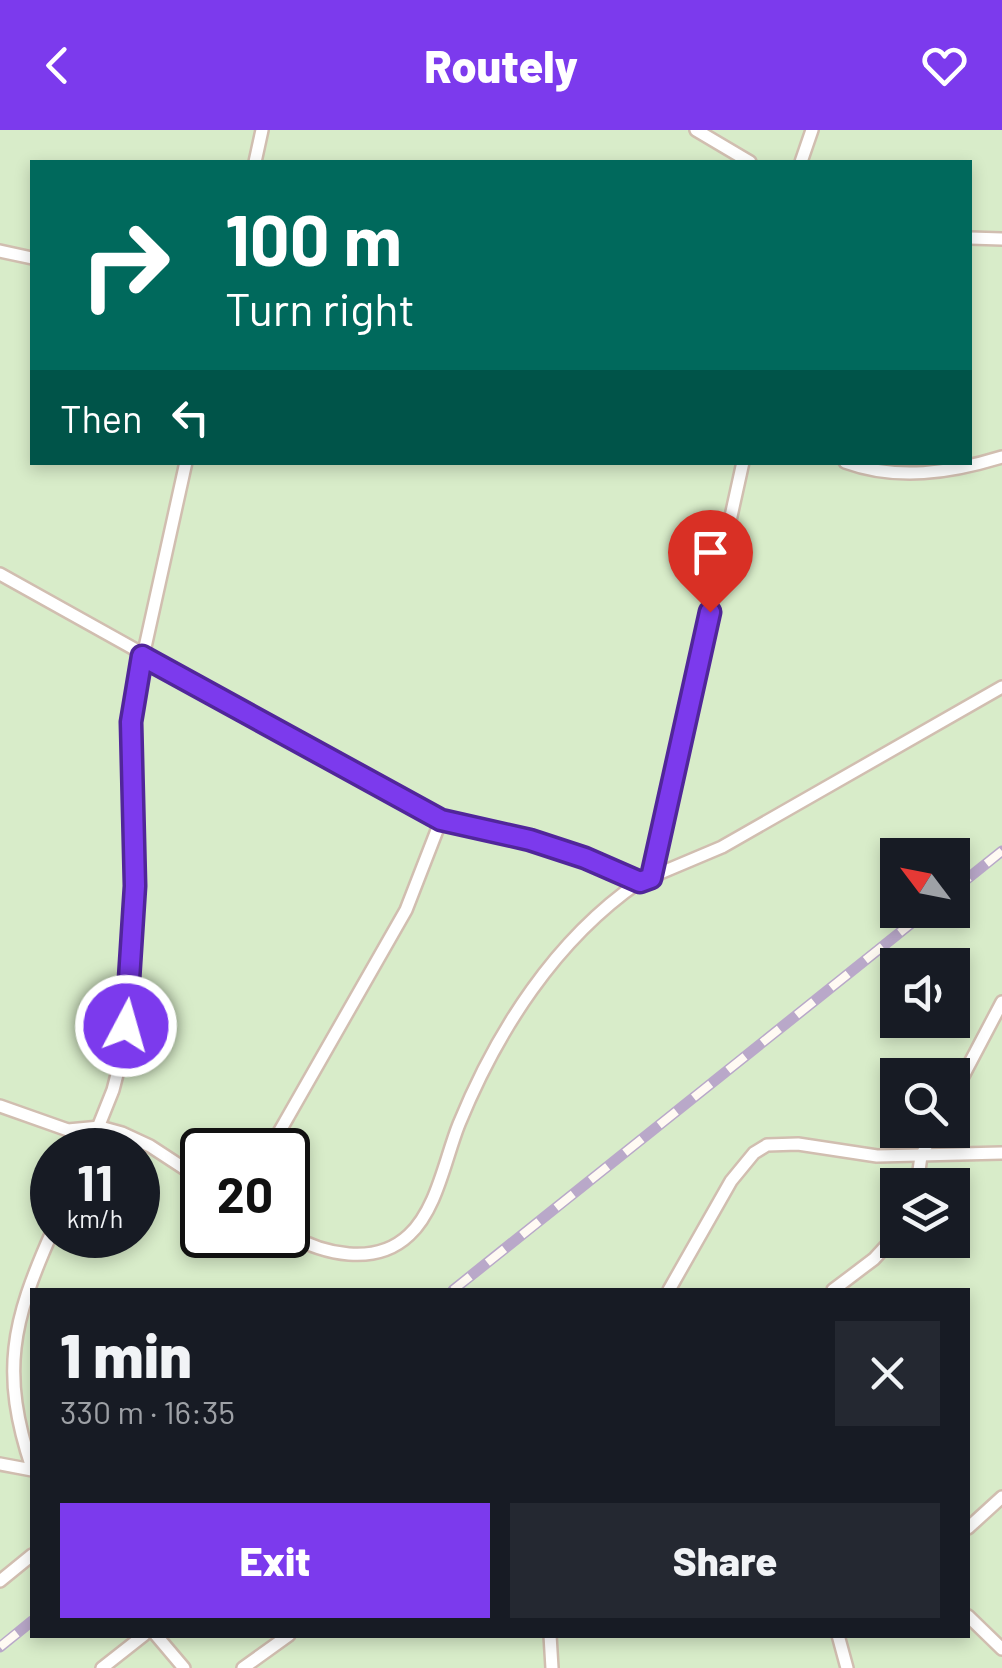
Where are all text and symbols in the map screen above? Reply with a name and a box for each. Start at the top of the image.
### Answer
icon: back [30,38,85,93]
text: Routely [424,38,578,92]
icon: heart [917,38,972,93]
text: 100 m [225,196,402,280]
icon: right [60,200,190,330]
text: Turn right [225,281,415,335]
icon: left [163,390,218,445]
text: Then [60,395,143,441]
pin [668,510,753,613]
icon: arrive [683,525,738,580]
north arrow [880,838,970,928]
map controls [880,838,970,1258]
button: sound [880,948,970,1038]
position arrow [74,974,178,1078]
button: search [880,1058,970,1148]
speed limit sign: 20 [180,1128,310,1258]
text: 11 [77,1151,113,1211]
button: layers [880,1168,970,1258]
text: km/h [67,1203,123,1233]
text: 1 min [60,1318,192,1390]
button: close [835,1321,940,1426]
text: 330 m · 16:35 [60,1392,235,1430]
button: Exit [60,1503,490,1618]
button: Share [510,1503,940,1618]

